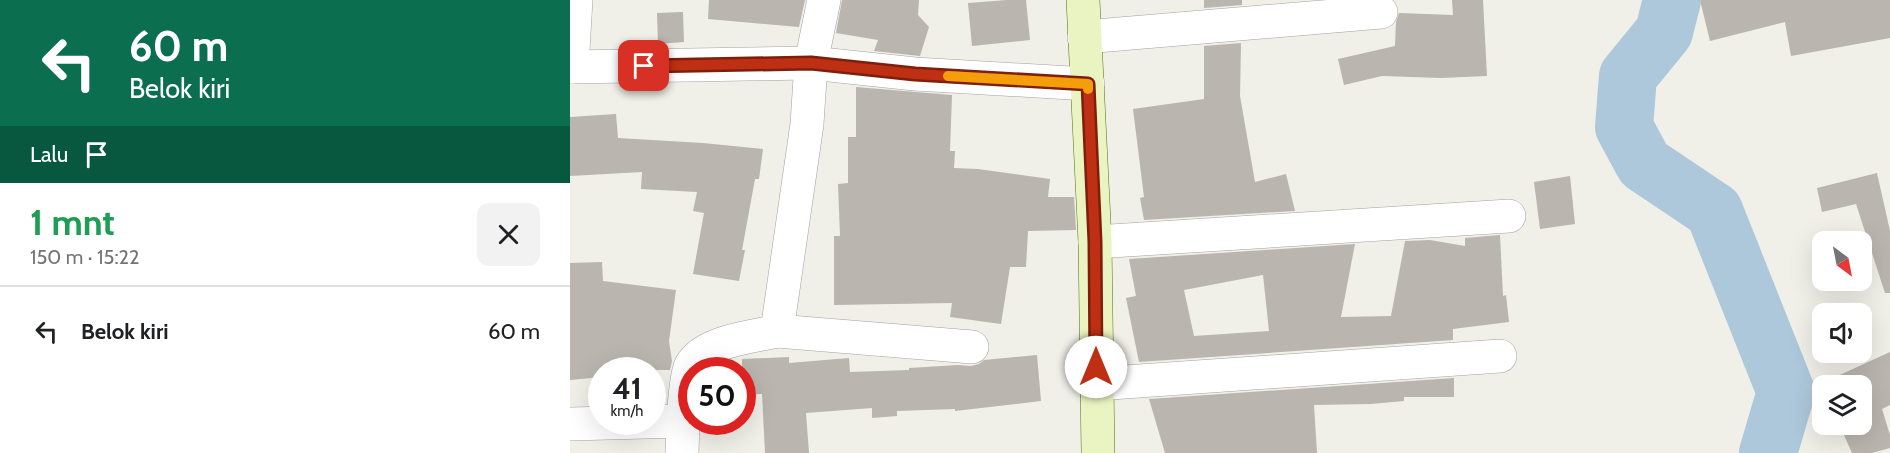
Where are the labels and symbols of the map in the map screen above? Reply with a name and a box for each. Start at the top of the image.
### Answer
pin [618,40,669,91]
north arrow [1812,231,1872,291]
position arrow [1064,335,1128,399]
speed limit sign: 50 [678,357,756,435]

